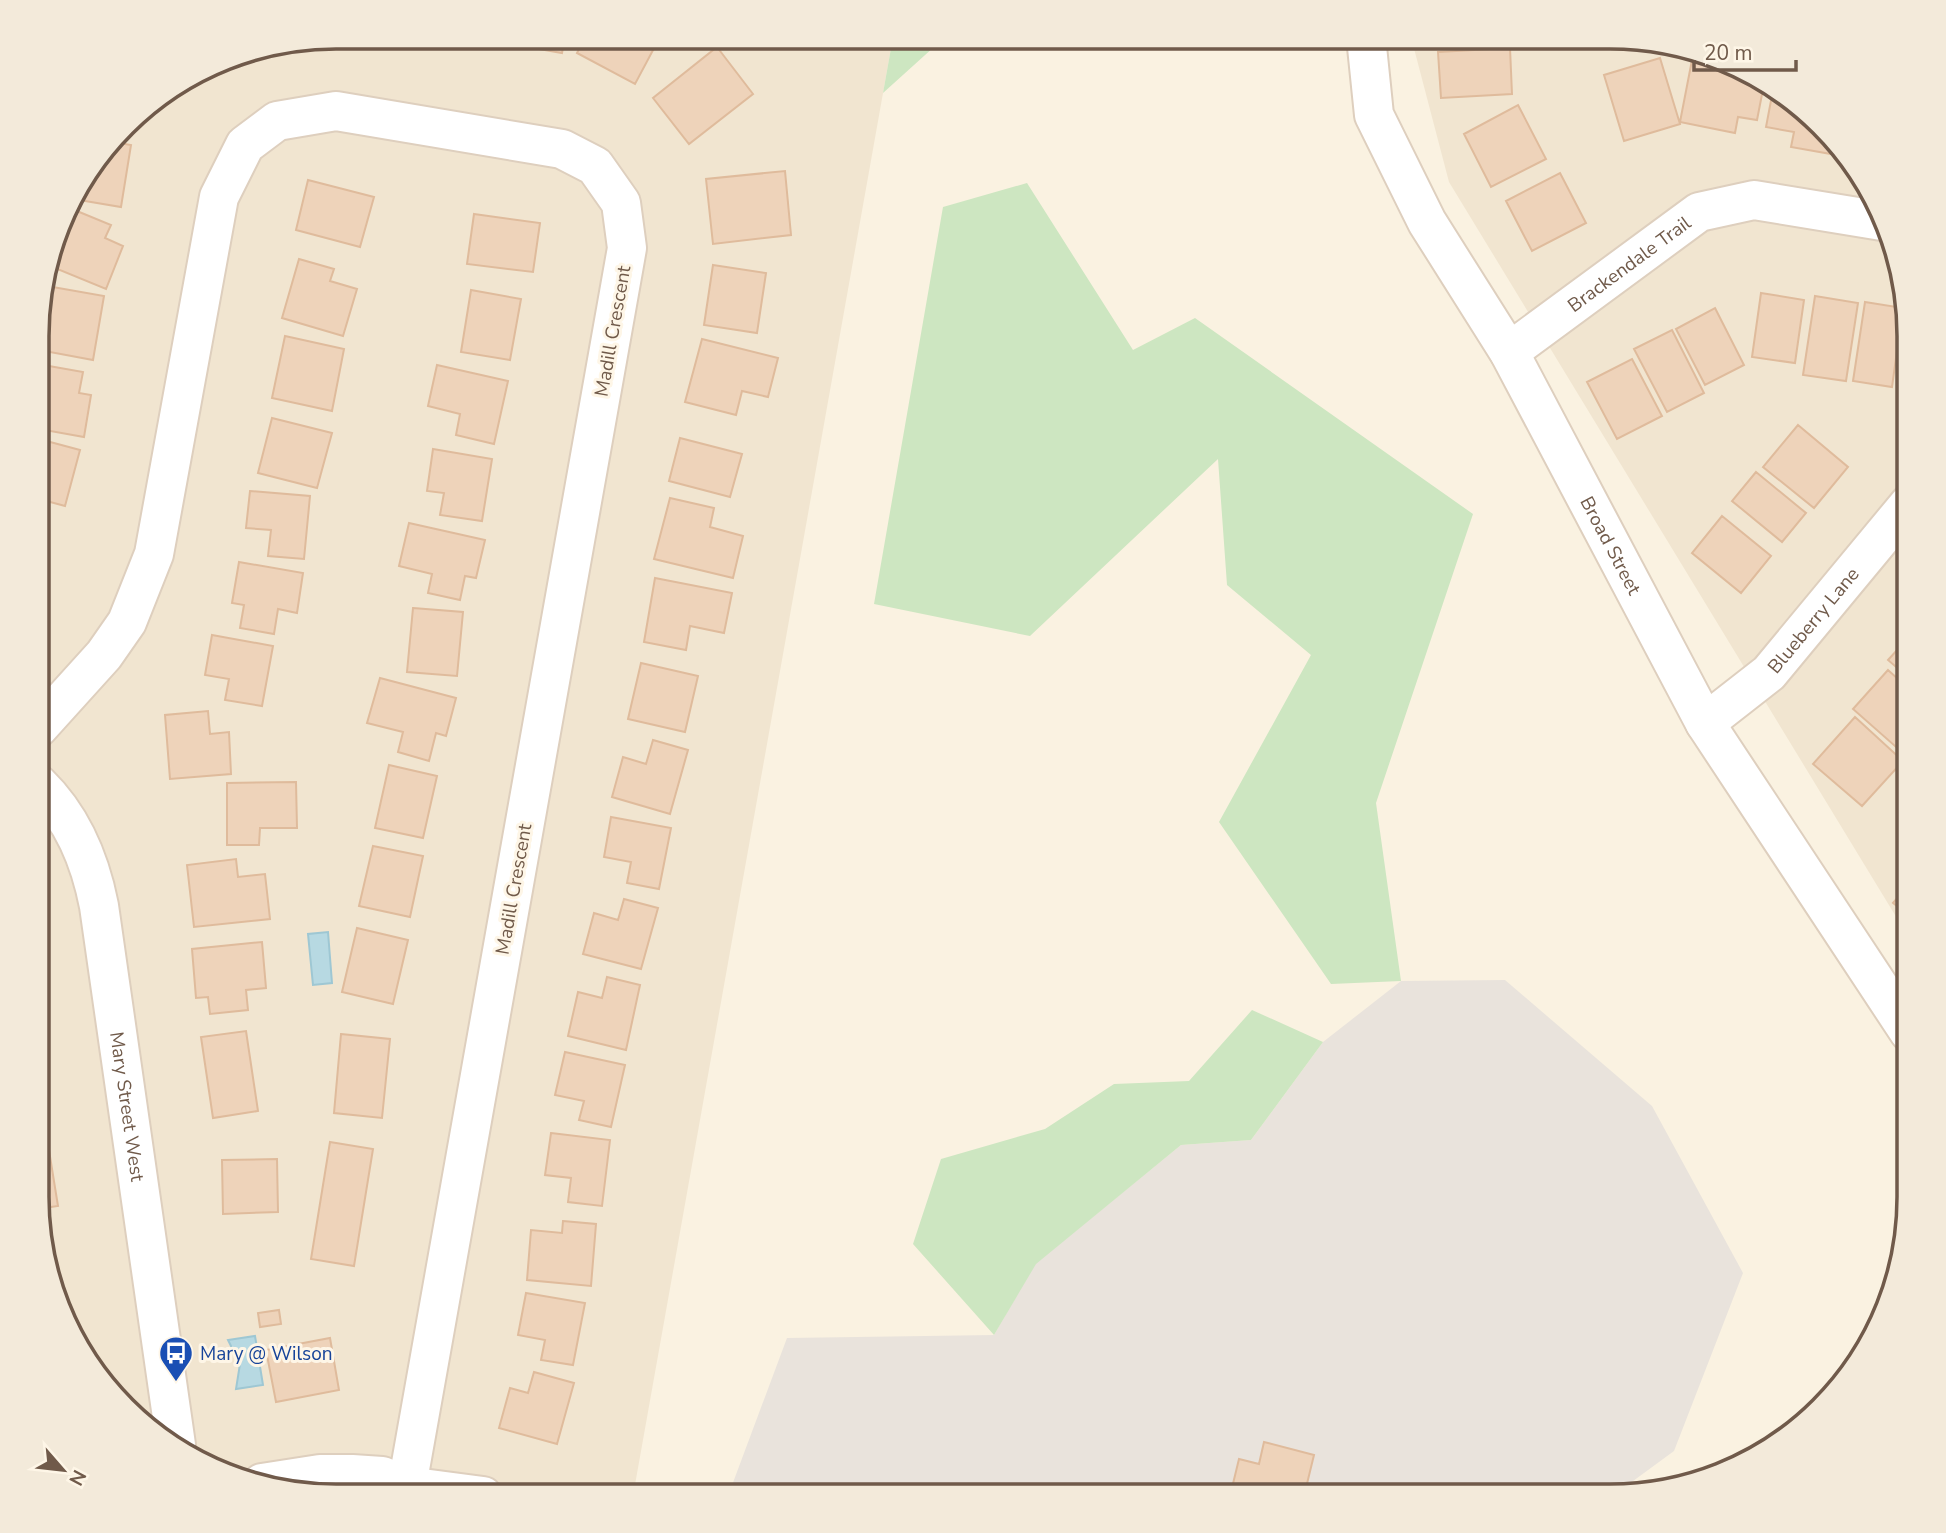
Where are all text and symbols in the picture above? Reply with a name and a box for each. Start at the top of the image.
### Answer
scale bar [1694,28,1796,72]
text: 20 m [1704,39,1753,67]
street label: Brackendale Trail [1563,210,1697,319]
street label: Madill Crescent [589,263,637,399]
street label: Broad Street [1573,492,1647,600]
street label: Blueberry Lane [1762,562,1865,679]
street label: Madill Crescent [490,821,538,957]
street label: Mary Street West [103,1030,150,1183]
bus stop icon: Mary @ Wilson [157,1334,195,1383]
place label: Mary @ Wilson [200,1341,333,1367]
north arrow [28,1435,98,1505]
text: N [62,1465,92,1490]

